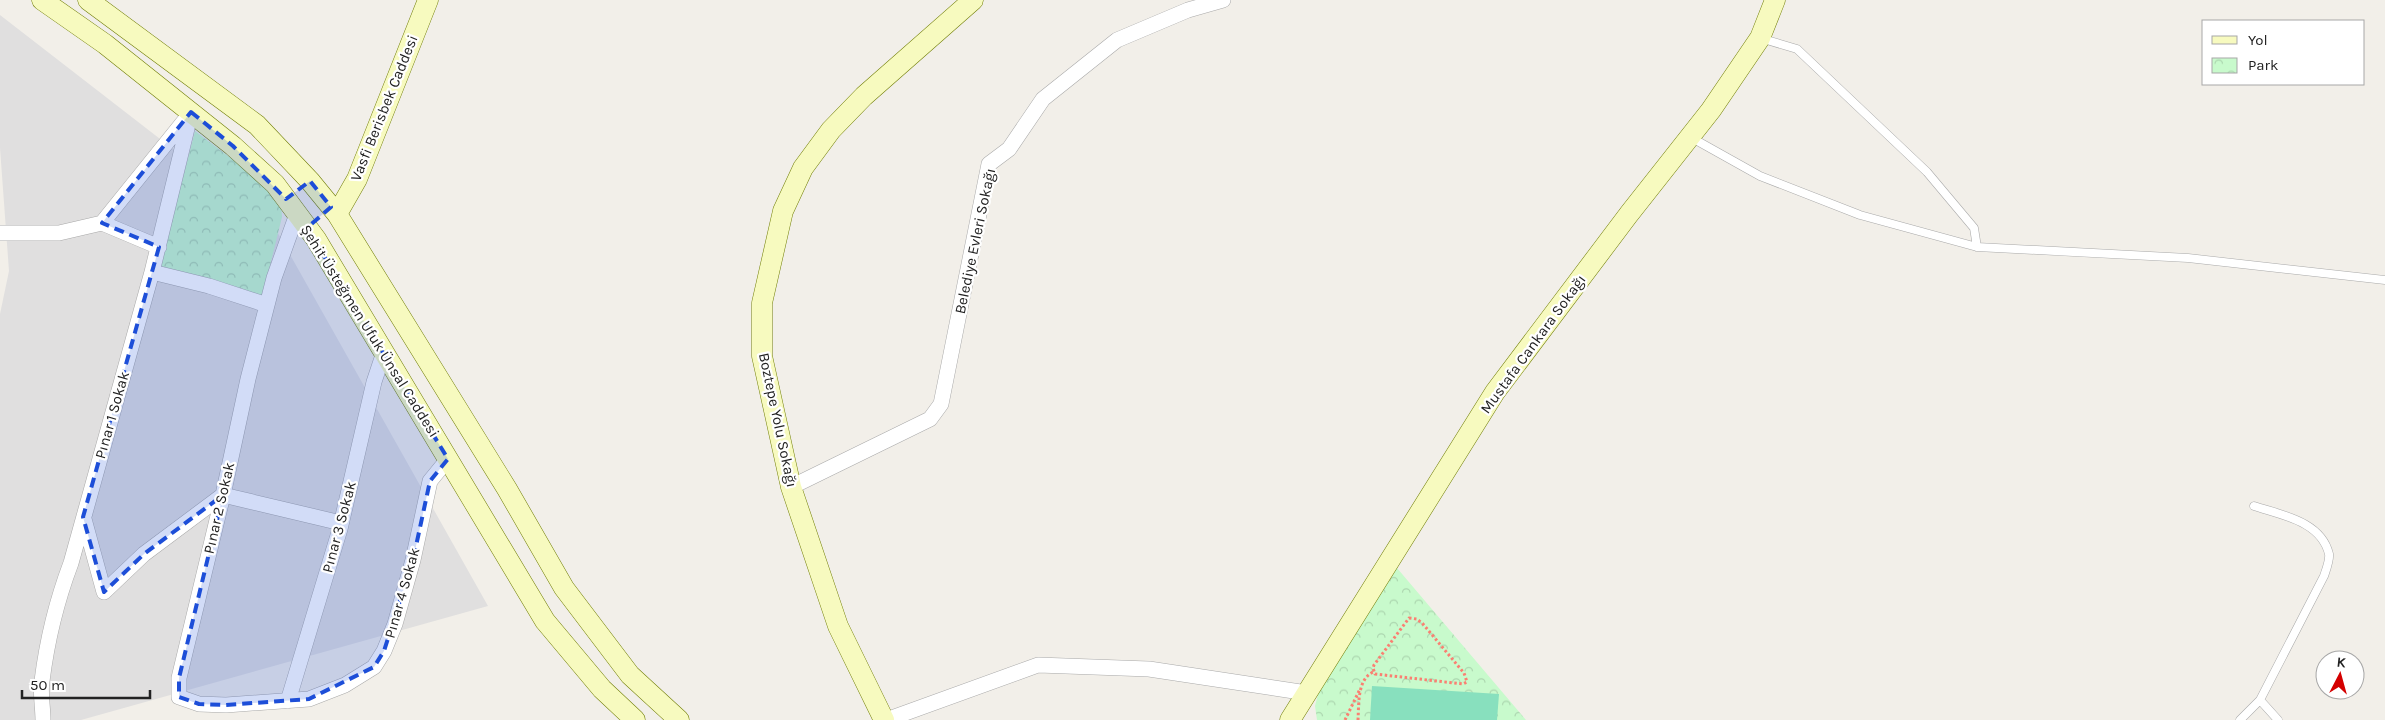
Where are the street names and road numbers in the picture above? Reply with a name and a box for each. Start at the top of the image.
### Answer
street label: Vasfi Berisbek Caddesi [346,32,422,184]
street label: Belediye Evleri Sokağı [951,166,999,316]
street label: Şehit Üsteğmen Ufuk Ünsal Caddesi [297,221,443,441]
street label: Mustafa Cankara Sokağı [1476,271,1590,417]
street label: Boztepe Yolu Sokağı [755,351,801,489]
street label: Pınar 1 Sokak [91,369,133,461]
street label: Pınar 2 Sokak [200,460,238,556]
street label: Pınar 3 Sokak [318,479,360,575]
street label: Pınar 4 Sokak [380,546,424,640]

